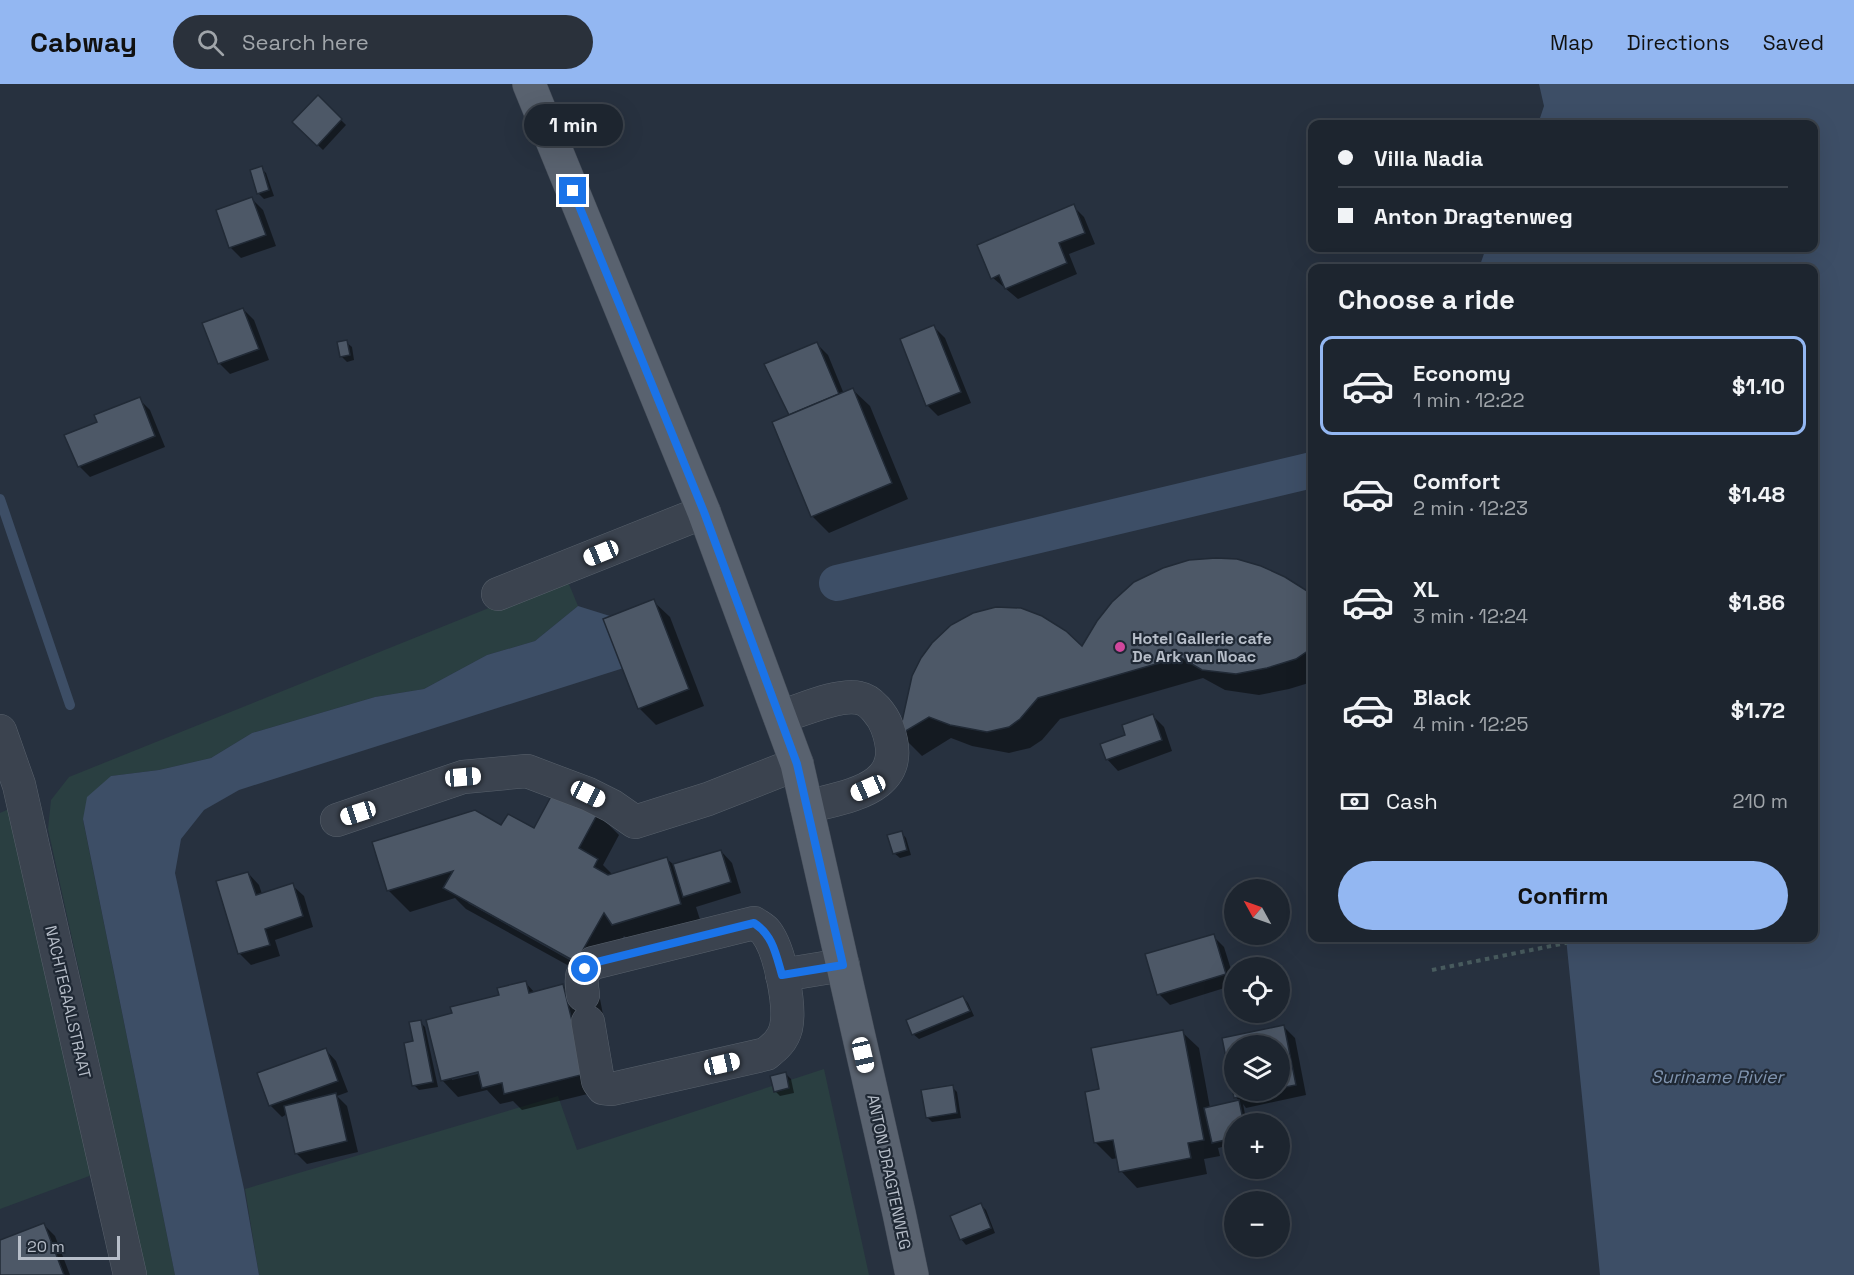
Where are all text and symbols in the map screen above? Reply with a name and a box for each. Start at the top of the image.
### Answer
search box [173,15,593,69]
text: Cabway [30,24,137,60]
icon: search [194,26,227,59]
text: Search here [242,28,369,56]
text: Map [1550,29,1594,56]
text: Directions [1627,29,1730,56]
text: Saved [1763,29,1824,56]
callout: 1 min [524,104,622,146]
text: 1 min [549,112,598,138]
text: Villa Nadia [1374,144,1483,172]
route end [559,177,586,204]
text: Anton Dragtenweg [1374,202,1573,230]
text: Choose a ride [1338,282,1515,317]
icon: car [1341,359,1395,413]
text: Economy [1413,359,1511,387]
text: $1.10 [1732,372,1785,400]
text: 1 min · 12:22 [1413,387,1524,413]
icon: car [1341,467,1395,521]
text: Comfort [1413,467,1501,495]
text: $1.48 [1728,480,1785,508]
text: 2 min · 12:23 [1413,495,1528,521]
car [581,538,621,568]
icon: car [1341,575,1395,629]
text: XL [1413,575,1439,603]
text: $1.86 [1728,588,1785,616]
text: 3 min · 12:24 [1413,603,1528,629]
place label: Hotel Gallerie cafe De Ark van Noac [1132,628,1272,667]
marker: Hotel Gallerie cafe De Ark van Noac [1113,640,1127,654]
icon: car [1341,683,1395,737]
text: Black [1413,683,1471,711]
text: $1.72 [1731,696,1785,724]
text: 4 min · 12:25 [1413,711,1529,737]
car [444,766,482,788]
car [848,772,888,804]
car [568,778,608,810]
icon: cash [1338,785,1371,818]
text: Cash [1386,787,1438,815]
text: 210 m [1732,788,1788,814]
car [338,799,378,827]
button: Confirm [1338,861,1788,930]
north arrow [1224,879,1290,945]
map controls [1224,879,1290,1257]
street label: NACHTEGAALSTRAAT [40,923,96,1081]
route start [571,955,598,982]
button: locate [1224,957,1290,1023]
car [850,1035,876,1075]
button: layers [1224,1035,1290,1101]
car [702,1051,742,1077]
water label: Suriname Rivier [1651,1065,1786,1088]
street label: ANTON DRAGTENWEG [862,1092,916,1252]
button: + [1224,1113,1290,1179]
button: − [1224,1191,1290,1257]
scale bar [18,1233,120,1260]
text: 20 m [27,1236,65,1257]

